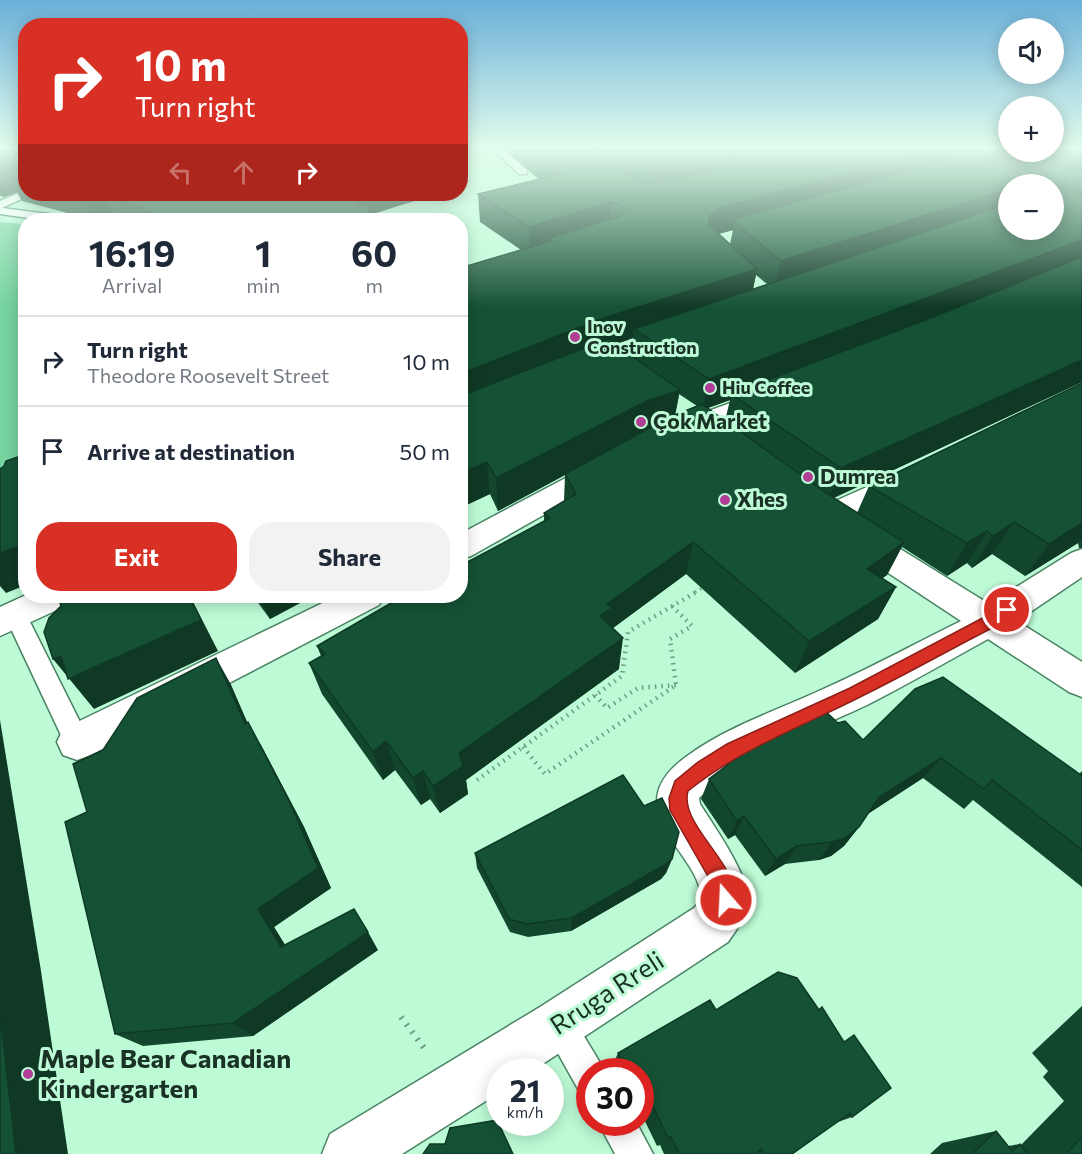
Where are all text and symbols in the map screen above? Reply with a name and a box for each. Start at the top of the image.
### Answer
map controls [998,18,1064,240]
button: sound [998,18,1064,84]
text: 10 m [135,38,227,90]
icon: right [36,42,114,120]
text: Turn right [135,90,255,123]
button: + [998,96,1064,162]
icon: left [164,156,197,189]
icon: ahead [227,156,260,189]
icon: right [290,156,323,189]
button: − [998,174,1064,240]
text: 16:19 [89,230,175,274]
text: 1 [255,230,271,274]
text: 60 [351,230,397,274]
text: Arrival [102,273,162,297]
text: min [246,273,280,297]
text: m [365,273,383,297]
place label: Inov Construction [587,315,697,358]
marker: Inov Construction [568,330,582,344]
text: Turn right [87,336,188,363]
icon: right [36,345,69,378]
text: 10 m [403,348,450,375]
text: Theodore Roosevelt Street [87,363,329,387]
place label: Hiu Coffee [722,376,810,398]
marker: Hiu Coffee [703,381,717,395]
place label: Çok Market [653,408,767,433]
marker: Çok Market [634,415,648,429]
icon: arrive [36,435,69,468]
text: Arrive at destination [87,438,295,465]
text: 50 m [400,438,450,465]
place label: Dumrea [820,463,896,488]
marker: Dumrea [801,470,815,484]
place label: Xhes [737,486,785,511]
marker: Xhes [718,493,732,507]
button: Exit [36,522,237,591]
button: Share [249,522,450,591]
pin [981,584,1032,635]
icon: arrive [990,593,1023,626]
position arrow [694,868,758,932]
street label: Rruga Rreli [544,944,669,1040]
place label: Maple Bear Canadian Kindergarten [40,1042,291,1103]
speed limit sign: 30 [576,1058,654,1136]
marker: Maple Bear Canadian Kindergarten [21,1067,35,1081]
text: 21 [510,1071,540,1108]
text: km/h [507,1103,543,1121]

